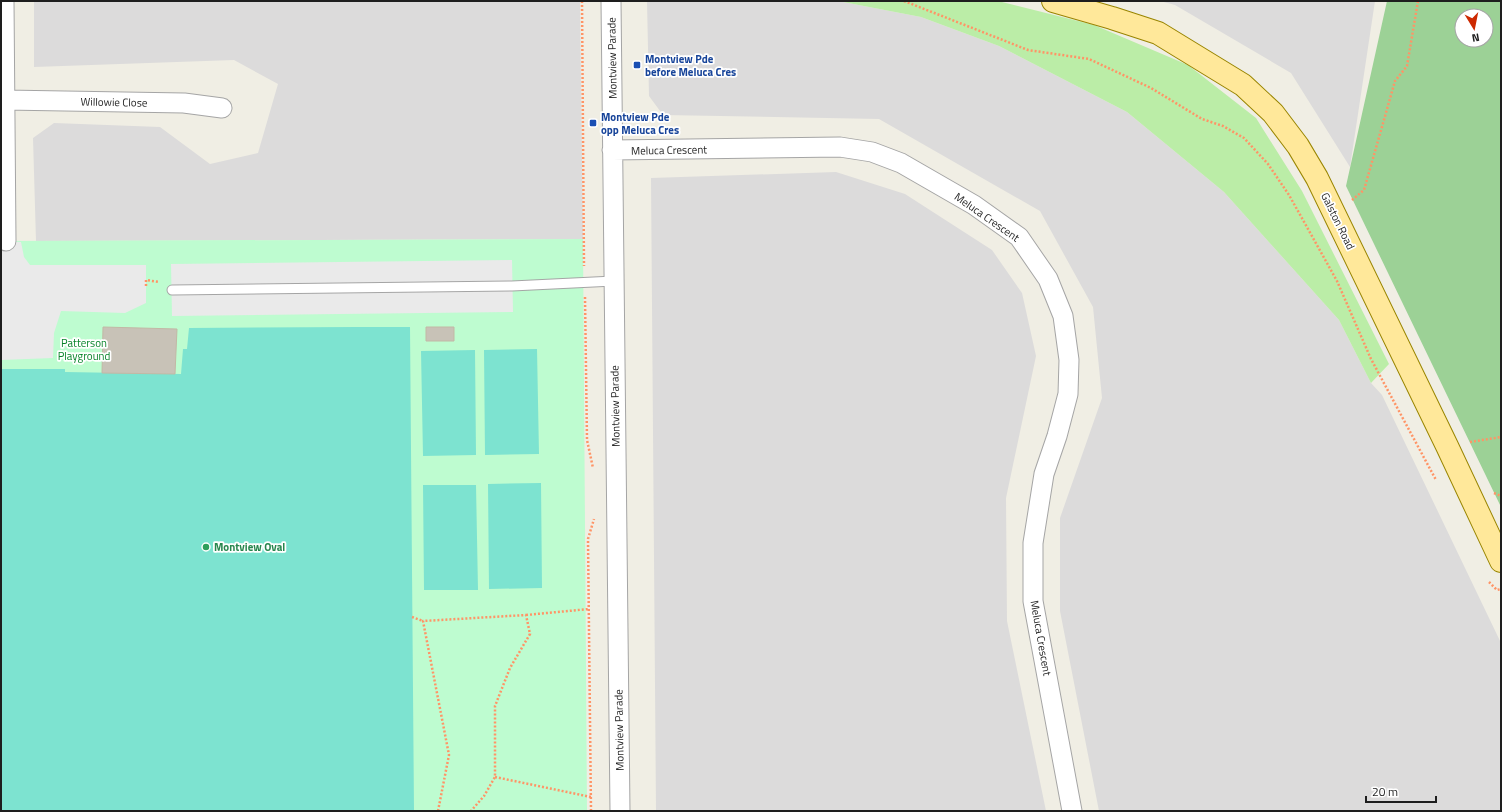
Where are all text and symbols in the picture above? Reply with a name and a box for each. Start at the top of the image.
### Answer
north arrow [1454,8,1494,48]
street label: Montview Parade [603,17,621,99]
text: N [1471,29,1481,46]
place label: Montview Pde before Meluca Cres [645,51,736,80]
marker: Montview Pde before Meluca Cres [632,60,642,70]
street label: Willowie Close [80,93,148,111]
place label: Montview Pde opp Meluca Cres [601,109,679,138]
marker: Montview Pde opp Meluca Cres [588,118,598,128]
street label: Meluca Crescent [631,141,707,159]
street label: Meluca Crescent [951,189,1023,245]
street label: Galston Road [1317,190,1359,252]
park label: Patterson Playground [58,335,110,364]
street label: Montview Parade [606,365,624,447]
place label: Montview Oval [214,539,285,555]
marker: Montview Oval [201,542,211,552]
street label: Meluca Crescent [1027,599,1056,677]
street label: Montview Parade [610,689,628,771]
scale bar [1366,778,1436,804]
text: 20 m [1372,782,1398,801]

